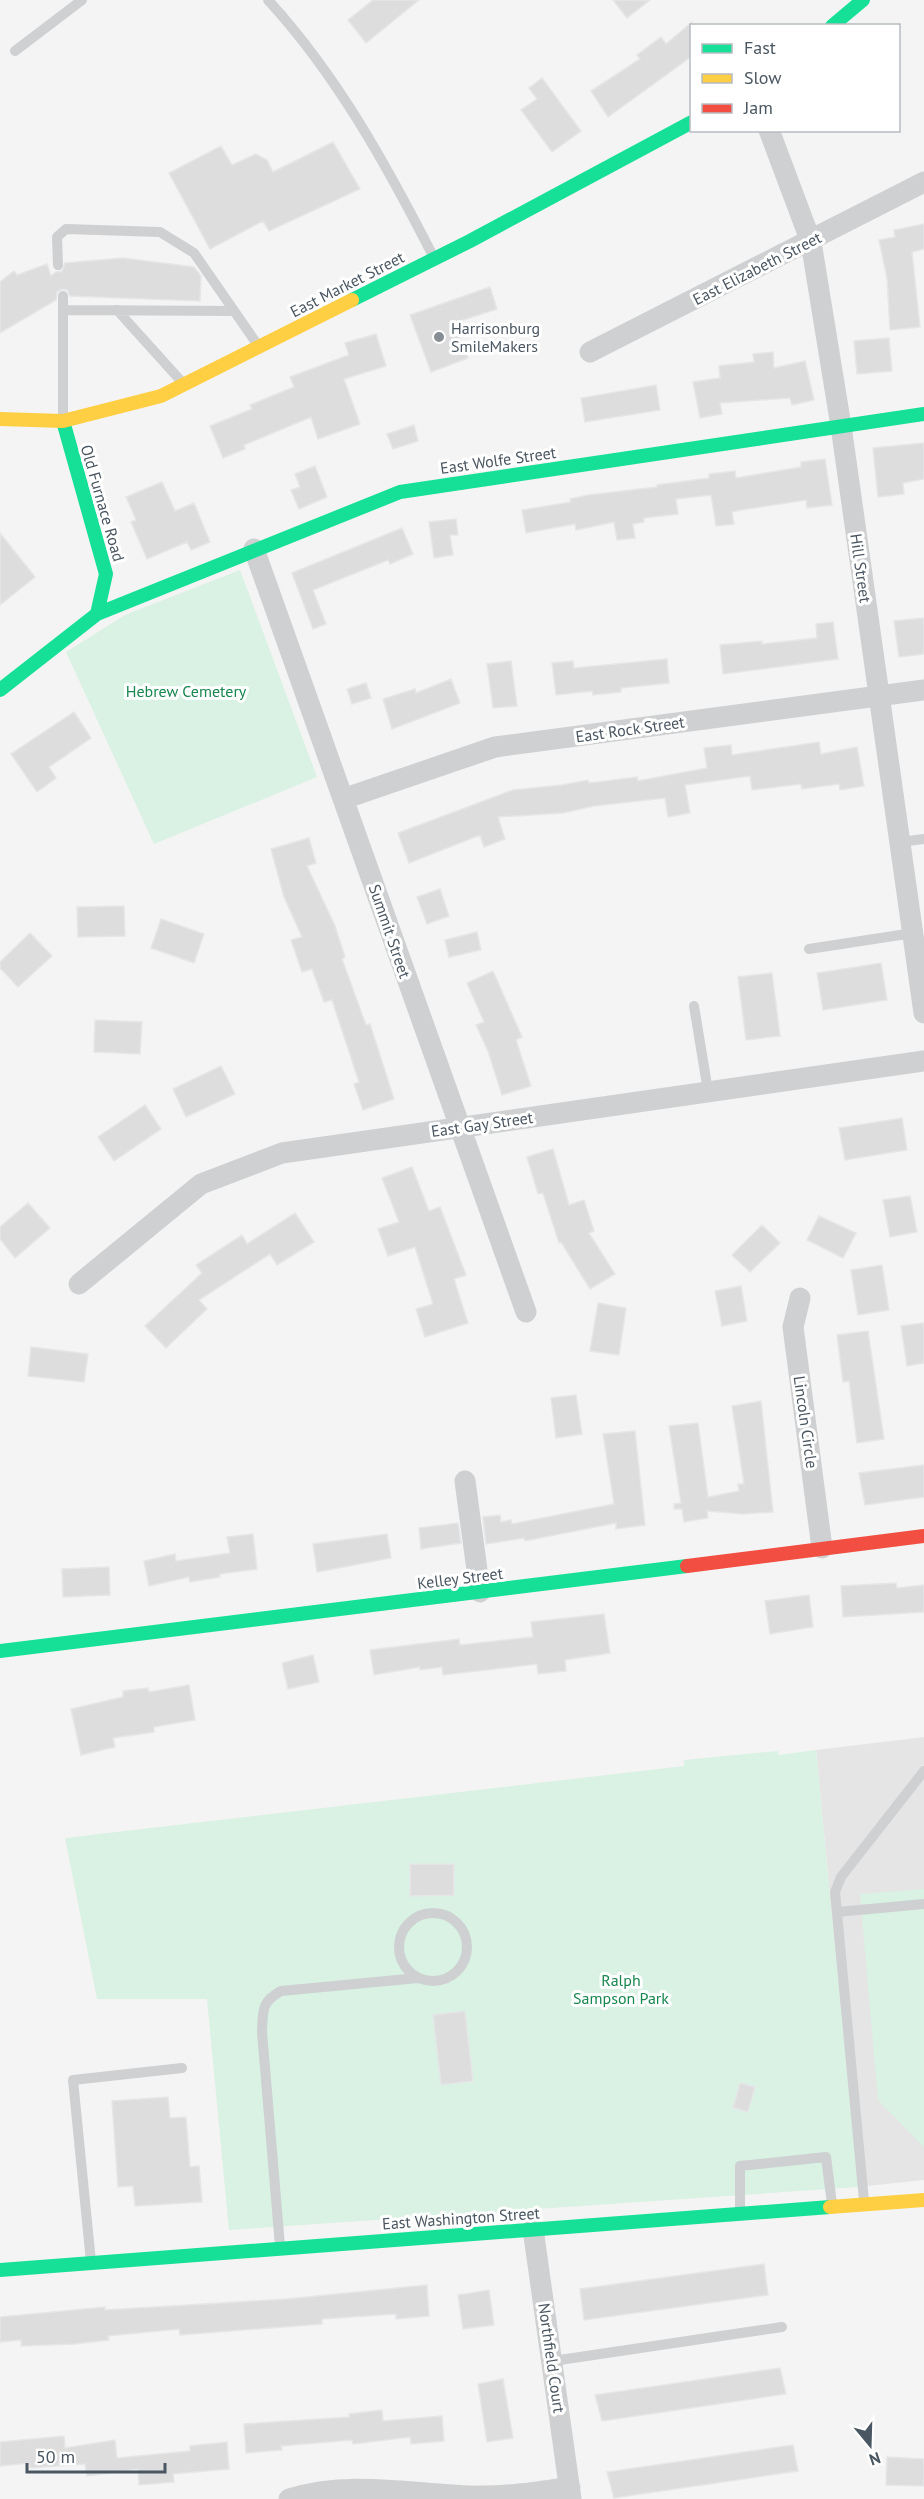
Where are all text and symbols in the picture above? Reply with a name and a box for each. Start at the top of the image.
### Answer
legend [690,24,900,132]
text: Fast [744,36,776,59]
text: Slow [744,66,782,89]
text: Jam [743,96,773,119]
street label: East Elizabeth Street [689,227,825,309]
street label: East Market Street [287,246,408,321]
place label: Harrisonburg SmileMakers [451,318,540,356]
marker: Harrisonburg SmileMakers [432,330,446,344]
street label: Old Furnace Road [77,442,129,564]
street label: East Wolfe Street [439,442,558,478]
street label: Hill Street [846,532,876,604]
park label: Hebrew Cemetery [126,681,247,701]
street label: East Rock Street [574,711,686,747]
street label: Summit Street [365,881,416,981]
street label: East Gay Street [430,1107,535,1141]
street label: Lincoln Circle [790,1374,822,1470]
street label: Kelley Street [416,1563,505,1593]
park label: Ralph Sampson Park [573,1970,669,2008]
street label: East Washington Street [381,2202,541,2233]
street label: Northfield Court [534,2302,570,2415]
north arrow [840,2415,900,2475]
scale bar [27,2436,165,2474]
text: 50 m [36,2445,75,2468]
text: N [867,2448,883,2470]

